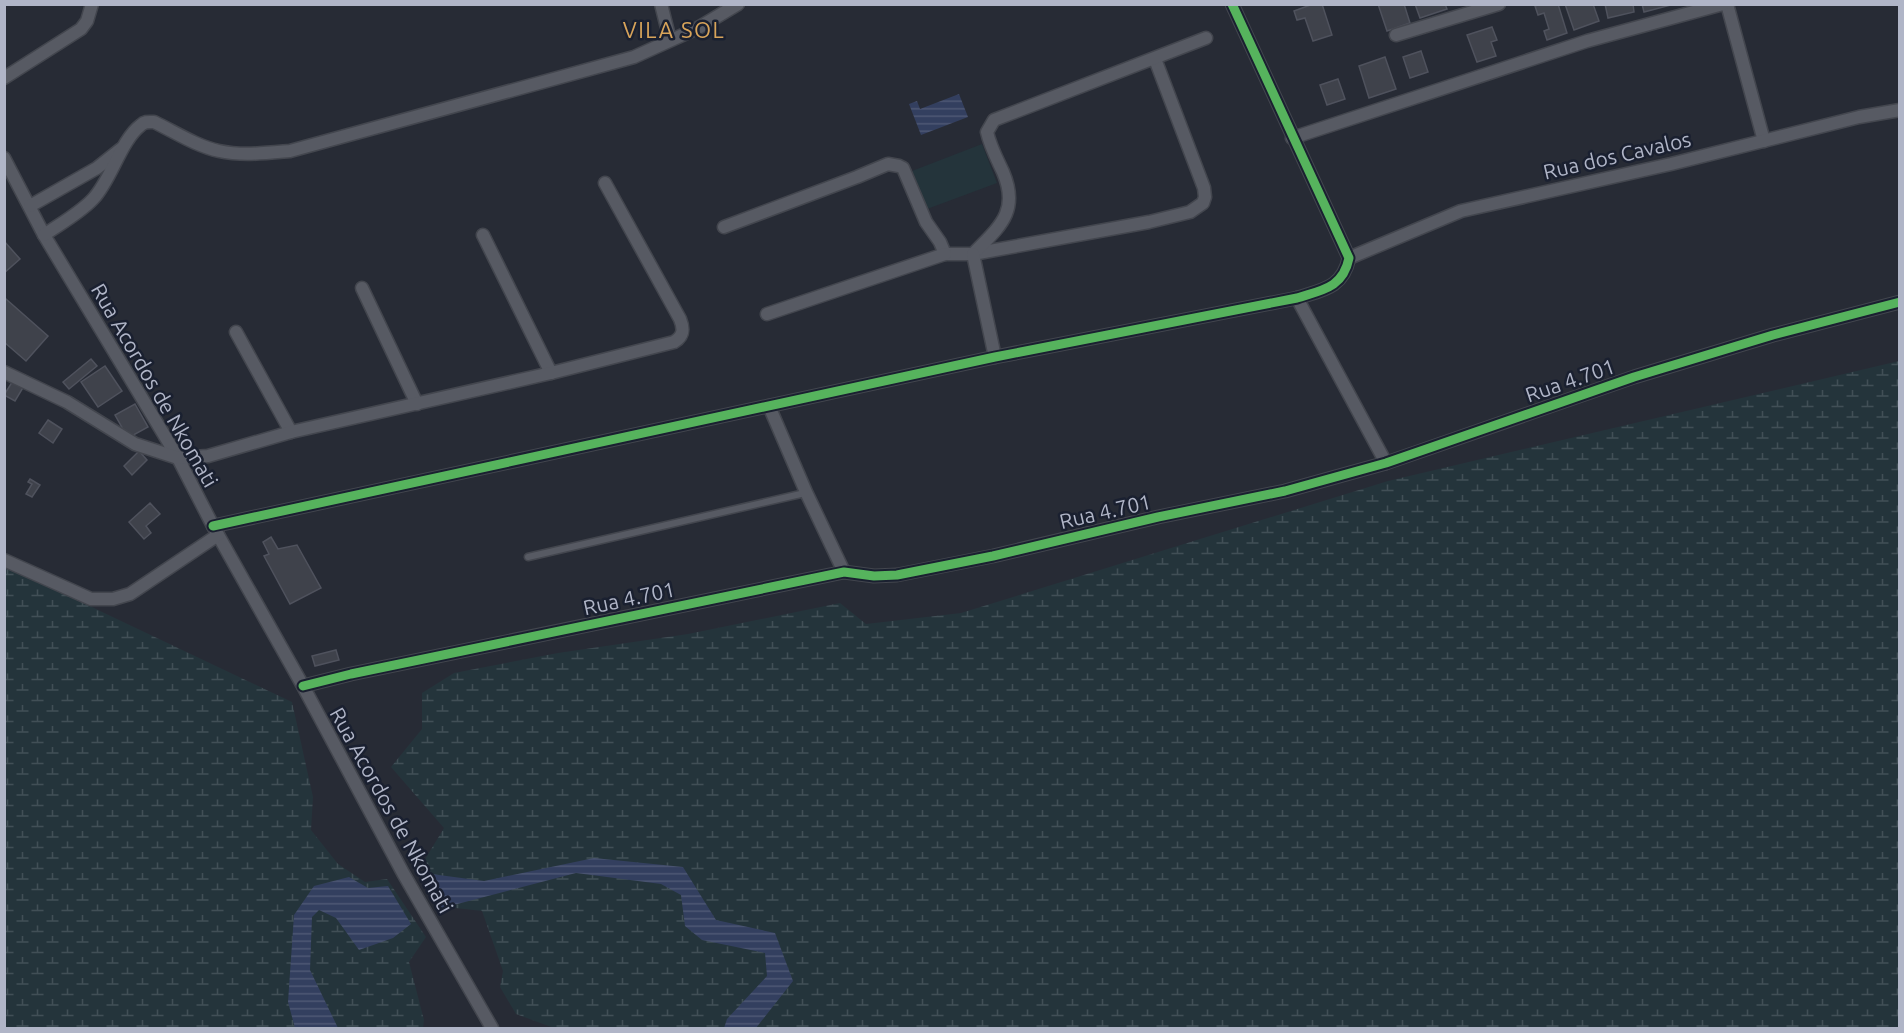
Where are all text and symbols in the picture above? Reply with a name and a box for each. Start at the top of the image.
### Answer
district label: VILA SOL [623,17,725,42]
street label: Rua dos Cavalos [1541,126,1693,184]
street label: Rua Acordos de Nkomati [87,279,223,491]
street label: Rua 4.701 [1522,353,1618,407]
street label: Rua 4.701 [1057,489,1153,533]
street label: Rua 4.701 [581,577,677,619]
street label: Rua Acordos de Nkomati [325,703,459,917]

